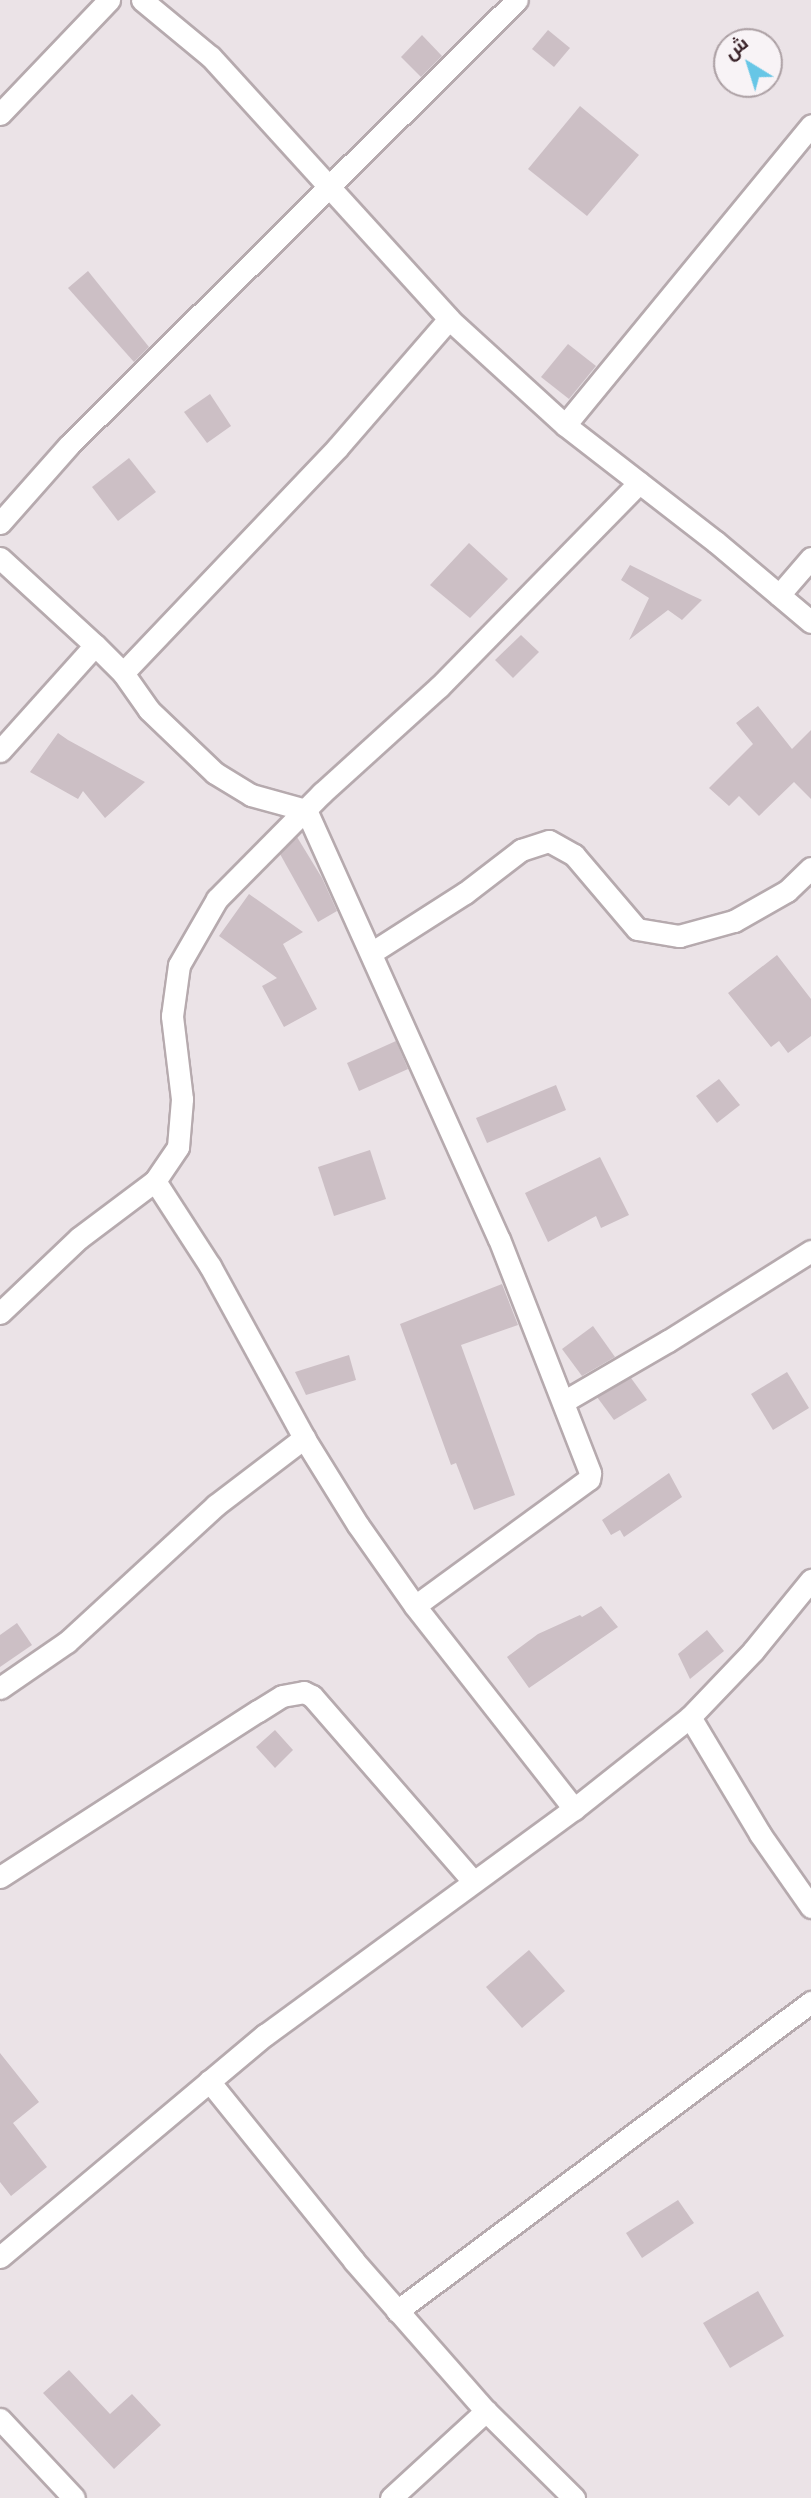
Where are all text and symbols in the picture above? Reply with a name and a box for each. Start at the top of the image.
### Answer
north arrow [713,28,783,98]
text: ش [719,31,753,64]

